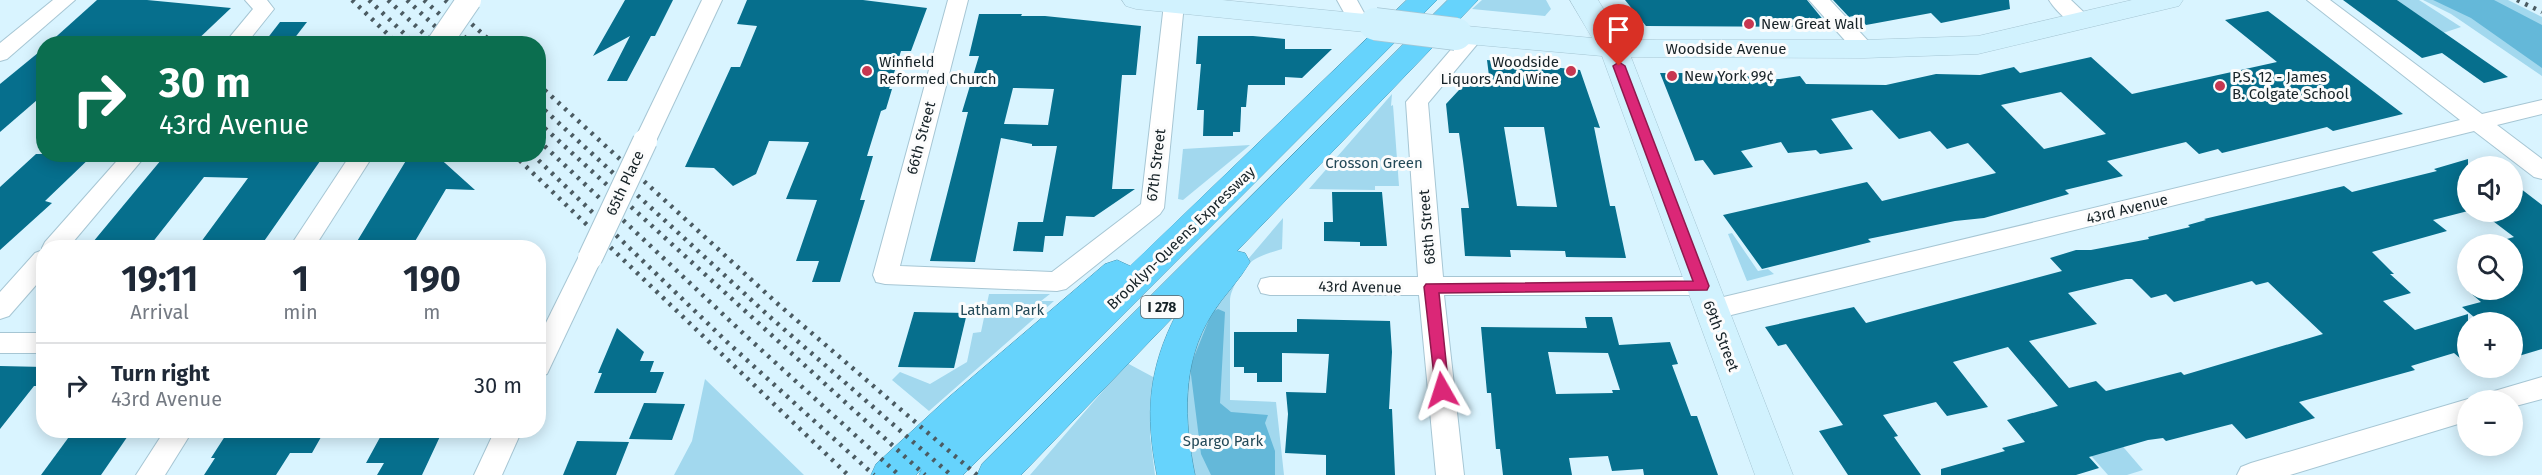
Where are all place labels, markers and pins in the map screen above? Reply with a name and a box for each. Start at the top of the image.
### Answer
pin [1593,4,1644,66]
place label: New Great Wall [1761,15,1864,33]
marker: New Great Wall [1742,17,1756,31]
place label: Winfield Reformed Church [879,53,997,88]
place label: Woodside Liquors And Wine [1440,53,1559,88]
marker: Winfield Reformed Church [860,64,874,78]
marker: Woodside Liquors And Wine [1564,64,1578,78]
place label: New York 99¢ [1684,67,1774,85]
place label: P.S. 12 - James B. Colgate School [2232,68,2350,103]
marker: New York 99¢ [1665,69,1679,83]
marker: P.S. 12 - James B. Colgate School [2213,79,2227,93]

